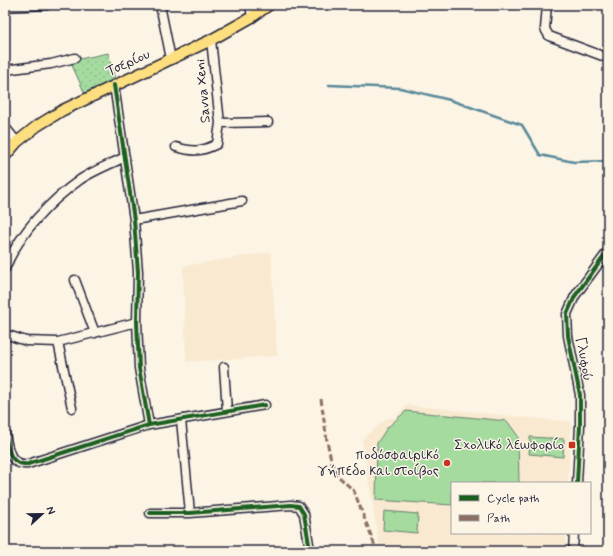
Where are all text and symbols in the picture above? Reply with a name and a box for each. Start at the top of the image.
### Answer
street label: Τσερίου [103,45,153,81]
street label: Savva Xeni [191,58,215,124]
street label: Γλυφού [571,336,597,382]
place label: Σχολικό λεωφορίο [454,436,564,454]
marker: Σχολικό λεωφορίο [567,440,577,450]
place label: ποδόσφαιρικό γήπεδο και στοίβος [317,446,439,480]
marker: ποδόσφαιρικό γήπεδο και στοίβος [442,458,452,468]
legend [451,482,591,534]
text: Cycle path [487,491,539,507]
north arrow [22,494,62,534]
text: N [42,505,58,517]
text: Path [487,511,510,527]

